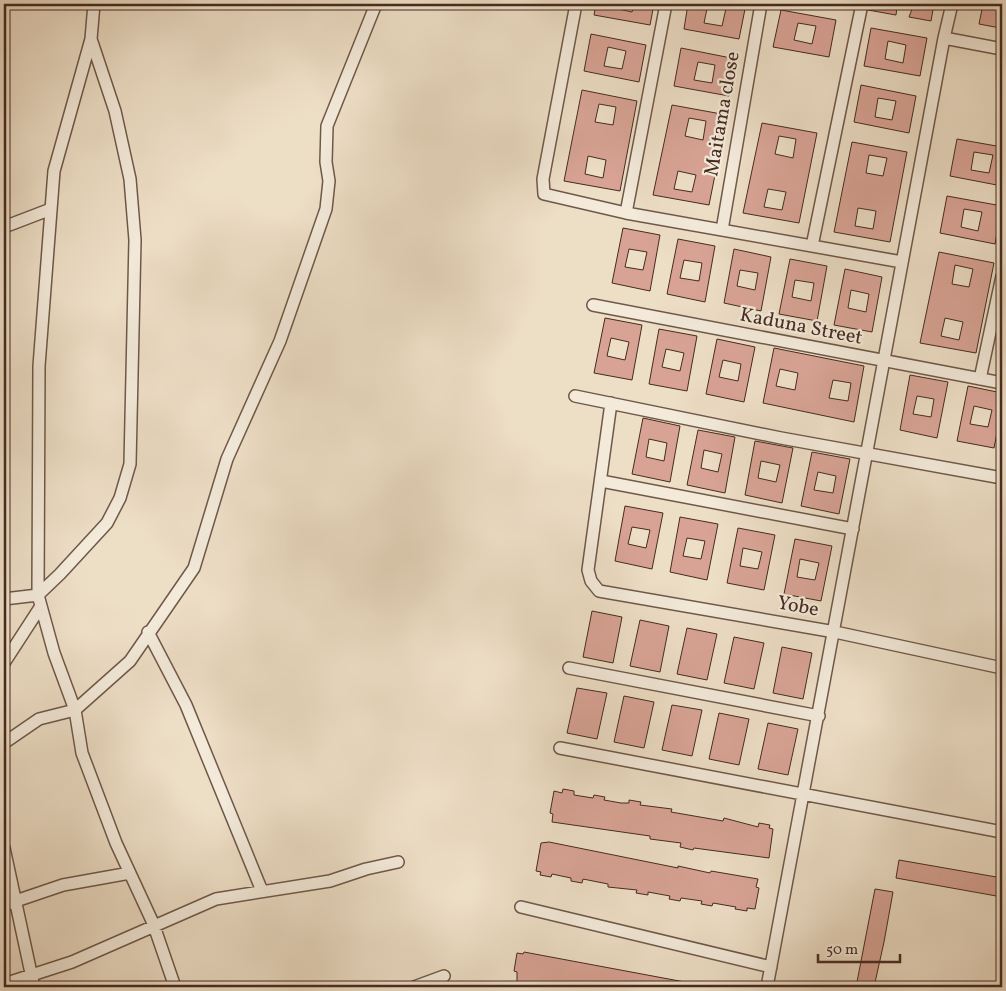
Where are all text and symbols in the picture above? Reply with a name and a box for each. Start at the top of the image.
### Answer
street label: Maitama close [698,49,748,179]
street label: Kaduna Street [737,301,865,353]
street label: Yobe [775,590,821,624]
scale bar [818,931,901,963]
text: 50 m [826,940,858,961]

